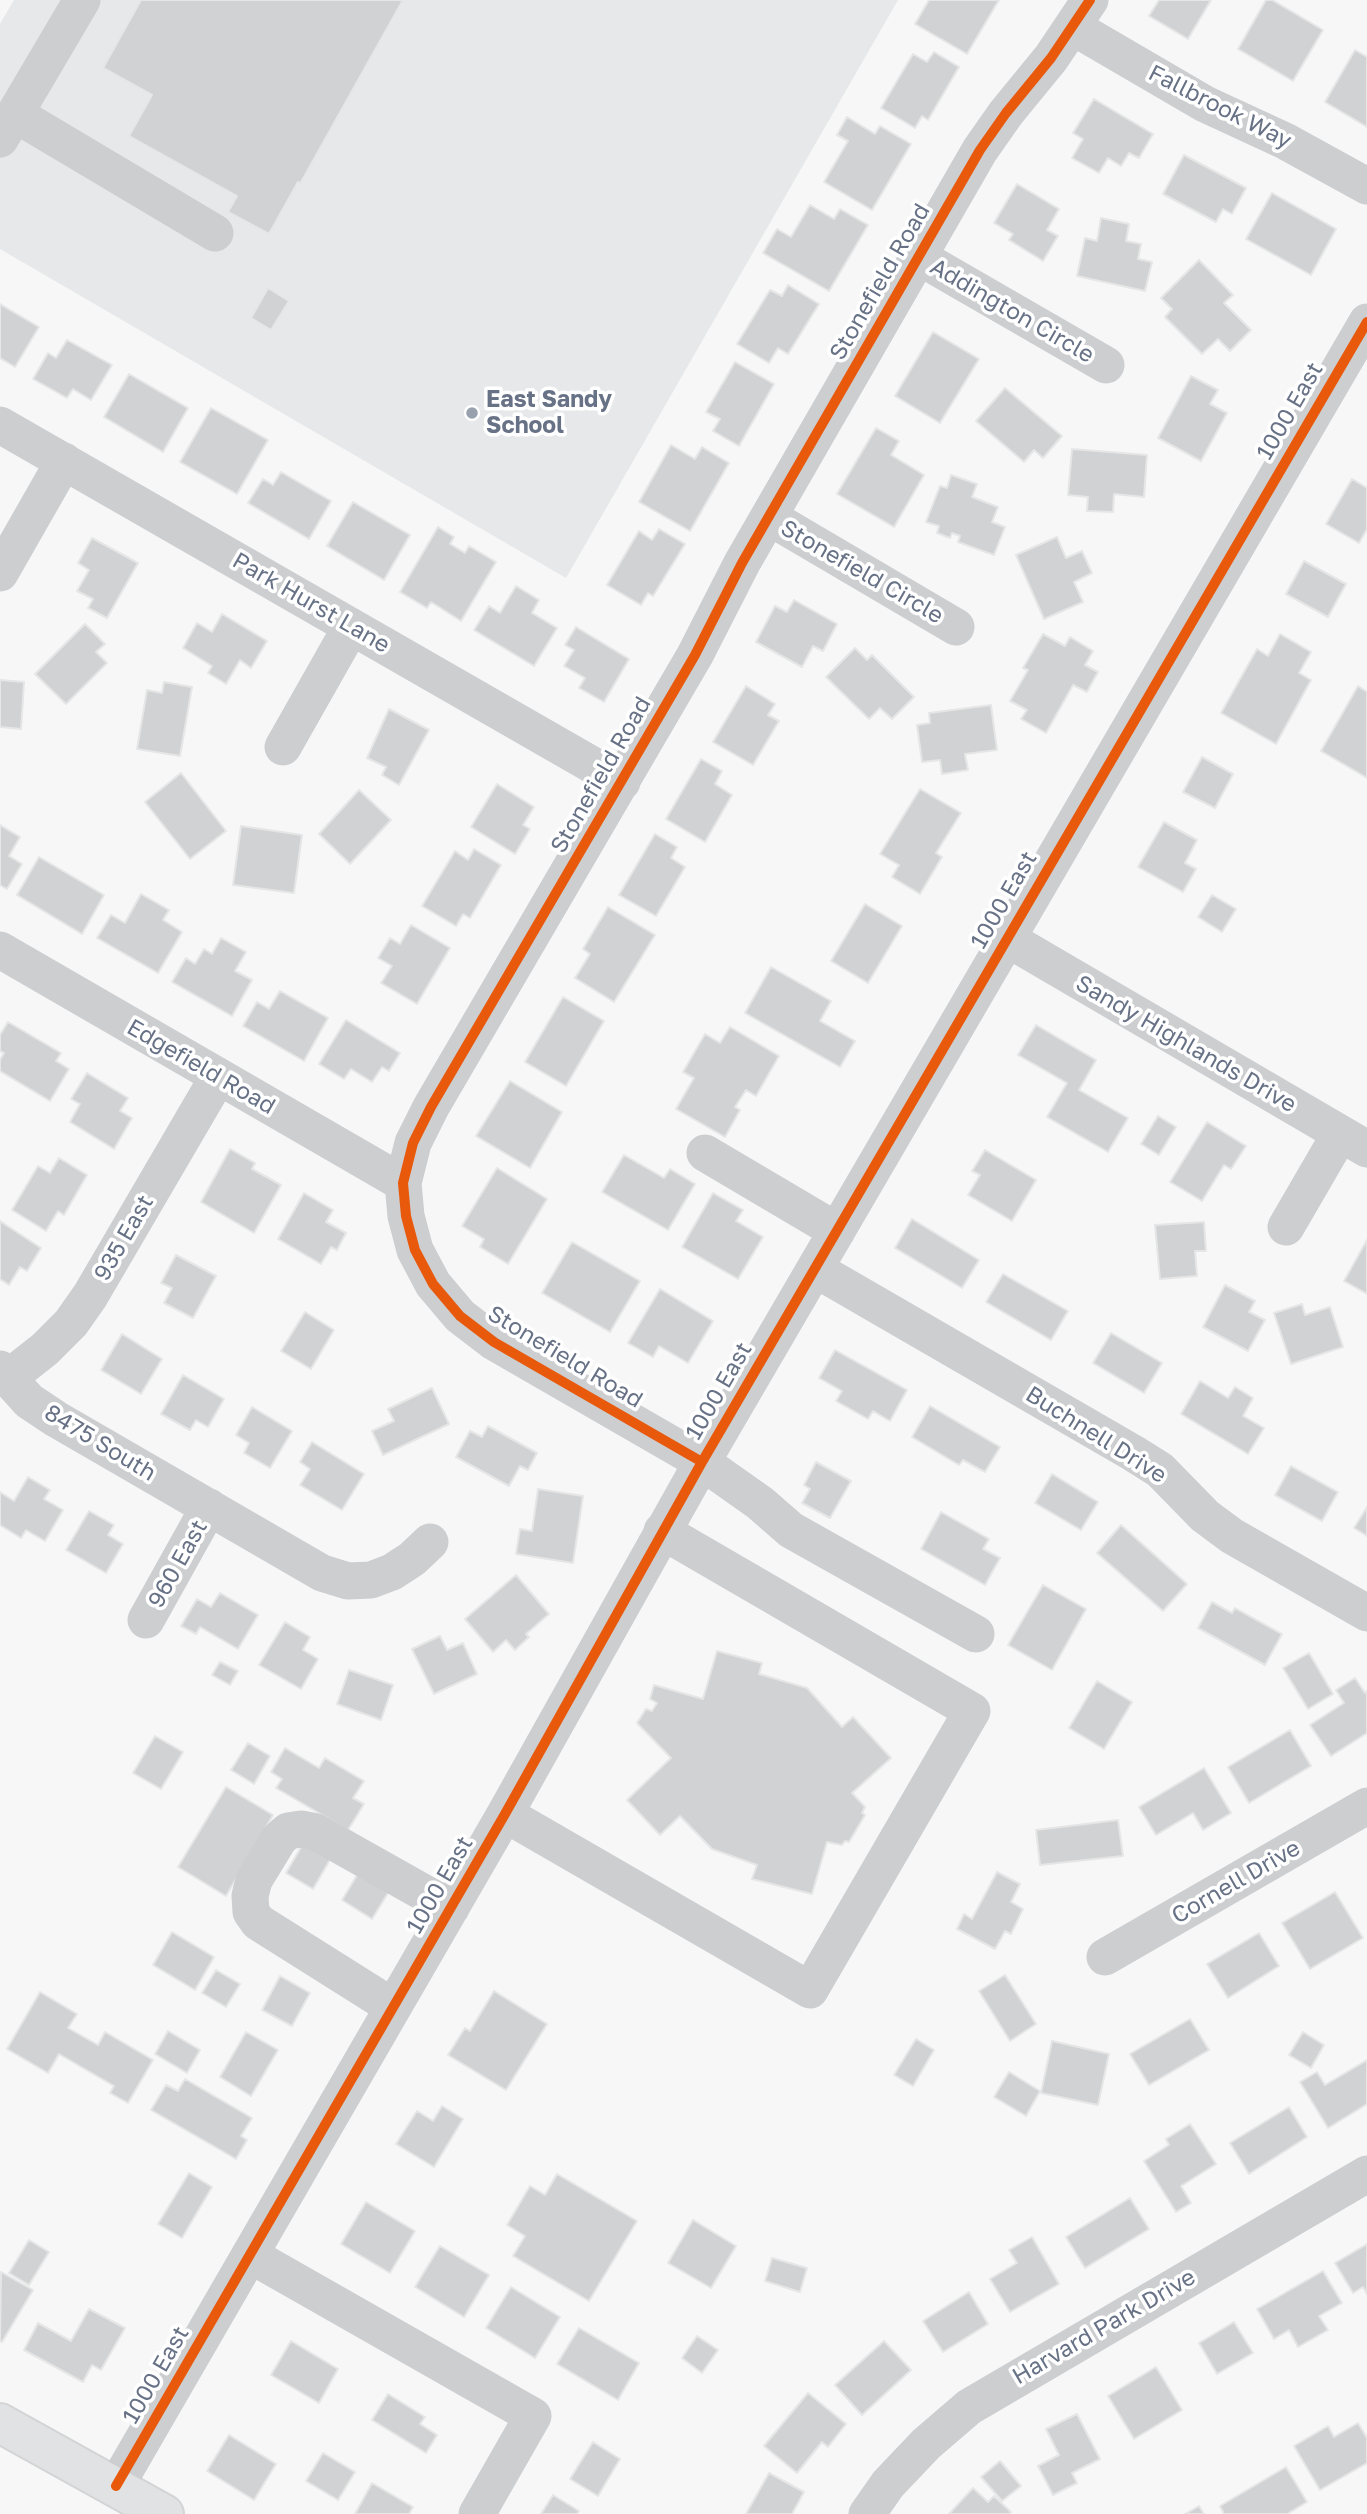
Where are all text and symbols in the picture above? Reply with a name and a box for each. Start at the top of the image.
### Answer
street label: Fallbrook Way [1144,59,1296,155]
street label: Stonefield Road [824,199,936,365]
street label: Addington Circle [925,253,1099,369]
street label: 1000 East [1251,357,1329,465]
place label: East Sandy School [486,386,612,440]
marker: East Sandy School [464,405,480,421]
street label: Stonefield Circle [776,514,948,630]
street label: Park Hurst Lane [228,547,394,659]
street label: Stonefield Road [545,692,657,858]
street label: 1000 East [965,846,1043,954]
street label: Sandy Highlands Drive [1071,970,1301,1118]
street label: Edgefield Road [122,1013,280,1121]
street label: 935 East [88,1190,160,1286]
street label: Stonefield Road [483,1300,647,1414]
street label: 1000 East [680,1337,758,1445]
street label: Buchnell Drive [1020,1381,1172,1489]
street label: 8475 South [39,1399,161,1487]
street label: 960 East [143,1515,213,1613]
street label: 1000 East [401,1831,479,1939]
street label: Cornell Drive [1167,1834,1305,1930]
street label: Harvard Park Drive [1008,2263,1200,2391]
street label: 1000 East [117,2321,195,2429]

